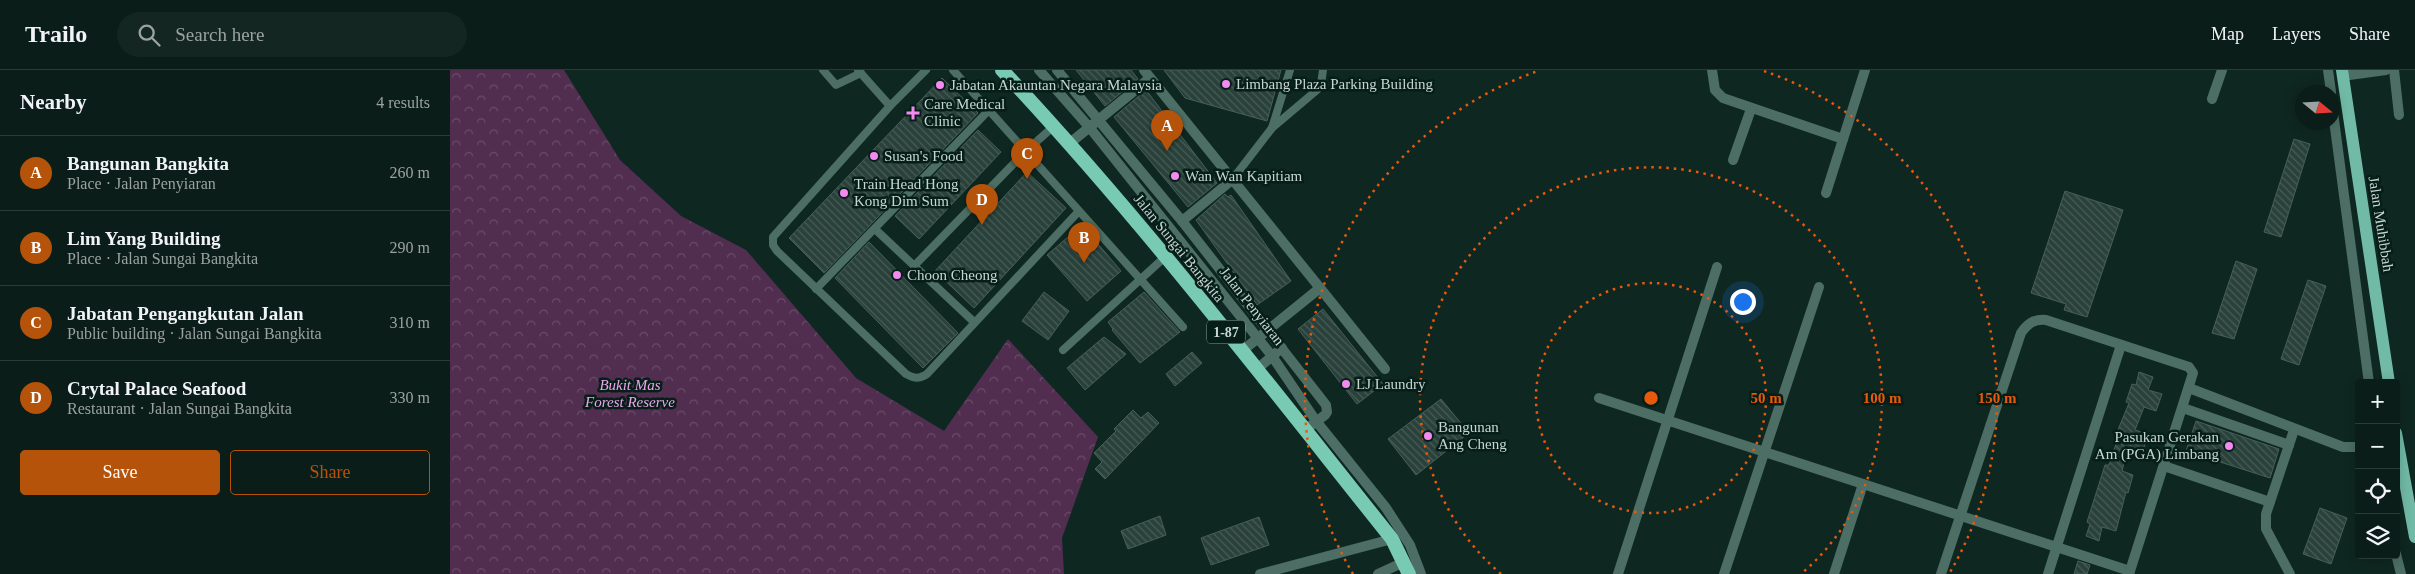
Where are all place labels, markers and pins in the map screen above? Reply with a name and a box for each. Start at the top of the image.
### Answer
place label: Limbang Plaza Parking Building [1236,76,1434,92]
place label: Jabatan Akauntan Negara Malaysia [950,77,1162,93]
marker: Limbang Plaza Parking Building [1220,78,1232,90]
marker: Jabatan Akauntan Negara Malaysia [934,79,946,91]
place label: Care Medical Clinic [924,96,1005,129]
marker: Care Medical Clinic [906,106,920,120]
pin: A [1151,110,1183,151]
pin: C [1011,138,1043,179]
place label: Susan's Food [884,148,963,164]
marker: Susan's Food [868,150,880,162]
place label: Wan Wan Kapitiam [1185,168,1303,184]
marker: Wan Wan Kapitiam [1169,170,1181,182]
place label: Train Head Hong Kong Dim Sum [854,176,959,209]
pin: D [966,184,998,225]
marker: Train Head Hong Kong Dim Sum [838,187,850,199]
pin: B [1068,222,1100,263]
place label: Choon Cheong [907,267,998,283]
marker: Choon Cheong [891,269,903,281]
place label: LJ Laundry [1356,376,1426,392]
marker: LJ Laundry [1340,378,1352,390]
centre of rings [1642,389,1660,407]
place label: Bangunan Ang Cheng [1438,419,1507,452]
place label: Pasukan Gerakan Am (PGA) Limbang [2095,429,2219,463]
marker: Bangunan Ang Cheng [1422,430,1434,442]
marker: Pasukan Gerakan Am (PGA) Limbang [2223,440,2235,452]

